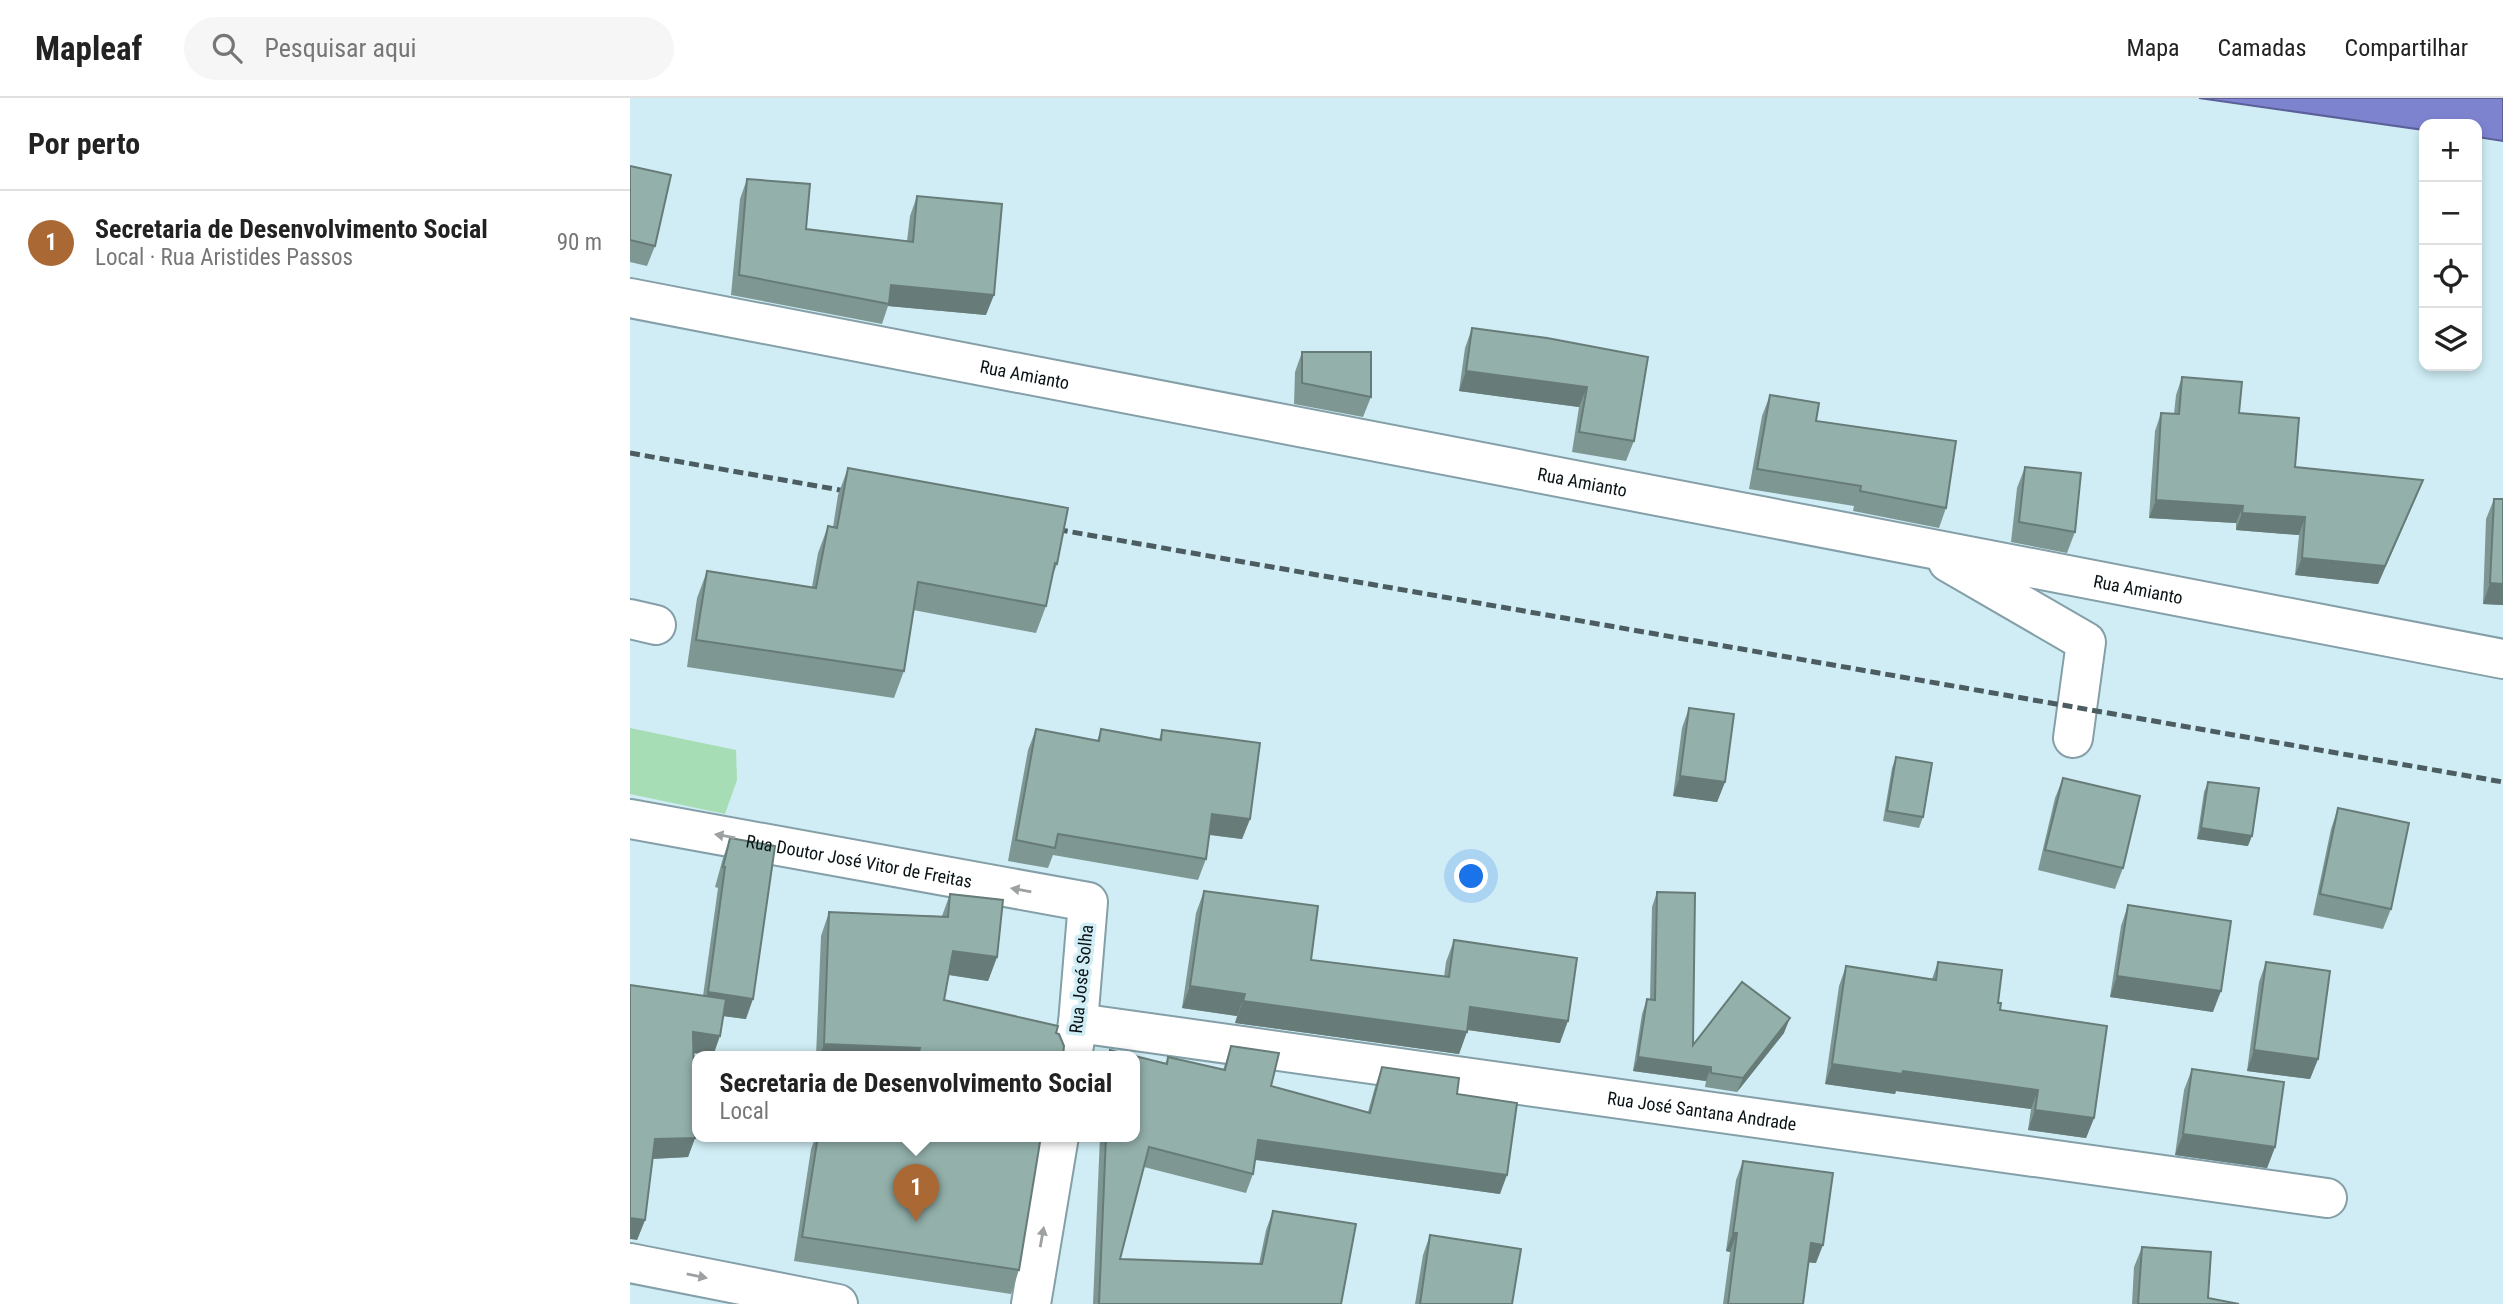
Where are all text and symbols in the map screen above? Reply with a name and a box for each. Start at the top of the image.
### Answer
search box [184,17,674,80]
text: Mapleaf [35,29,142,68]
icon: search [208,29,246,67]
text: Pesquisar aqui [264,33,416,63]
text: Mapa [2127,34,2180,62]
text: Camadas [2218,34,2307,62]
text: Compartilhar [2345,34,2468,62]
map controls [2419,119,2482,371]
button: + [2419,119,2482,182]
text: Por perto [28,126,140,161]
button: − [2419,182,2482,245]
text: Secretaria de Desenvolvimento Social [95,214,488,244]
text: 1 [45,229,57,256]
text: 90 m [557,229,602,256]
text: Local · Rua Aristides Passos [95,244,353,271]
button: locate [2419,245,2482,308]
button: layers [2419,308,2482,371]
street label: Rua Amianto [978,355,1071,393]
street label: Rua Amianto [1536,463,1629,500]
street label: Rua Amianto [2092,570,2185,608]
one-way arrow [714,830,736,841]
street label: Rua Doutor José Vitor de Freitas [744,830,974,891]
your location [1454,859,1488,893]
one-way arrow [1010,884,1032,895]
street label: Rua José Solha [1065,924,1097,1034]
popup [692,1051,1140,1142]
text: Secretaria de Desenvolvimento Social [720,1068,1112,1098]
street label: Rua José Santana Andrade [1606,1087,1798,1134]
text: Local [720,1098,769,1125]
pin: 1 [893,1164,939,1222]
one-way arrow [1037,1226,1048,1248]
one-way arrow [686,1271,708,1282]

